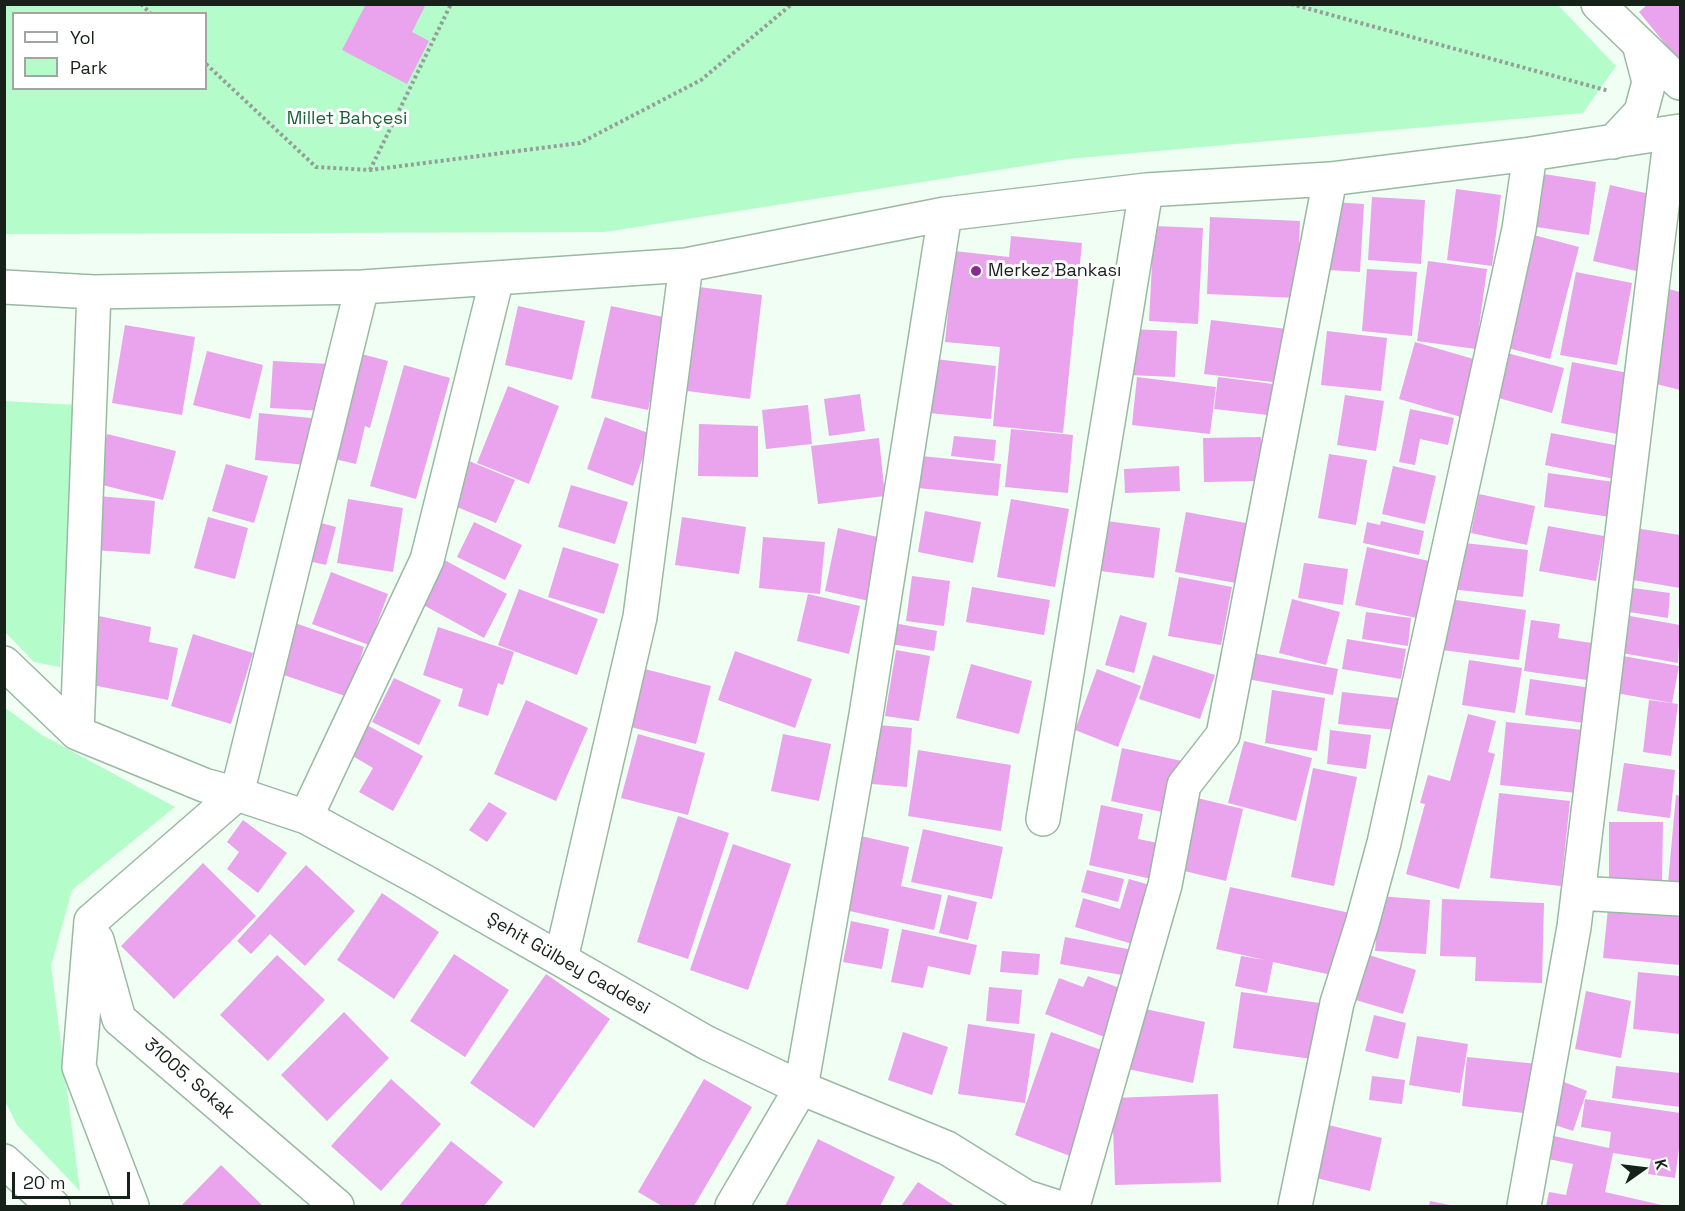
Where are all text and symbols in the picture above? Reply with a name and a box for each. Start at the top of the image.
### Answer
legend [12,12,207,90]
text: Yol [70,26,95,49]
text: Park [70,56,107,79]
park label: Millet Bahçesi [287,108,407,130]
place label: Merkez Bankası [988,260,1121,282]
marker: Merkez Bankası [969,264,983,278]
street label: Şehit Gülbey Caddesi [483,908,653,1020]
street label: 31005. Sokak [139,1034,239,1124]
north arrow [1613,1139,1673,1199]
text: K [1650,1157,1672,1172]
scale bar [15,1160,134,1198]
text: 20 m [23,1171,66,1194]

